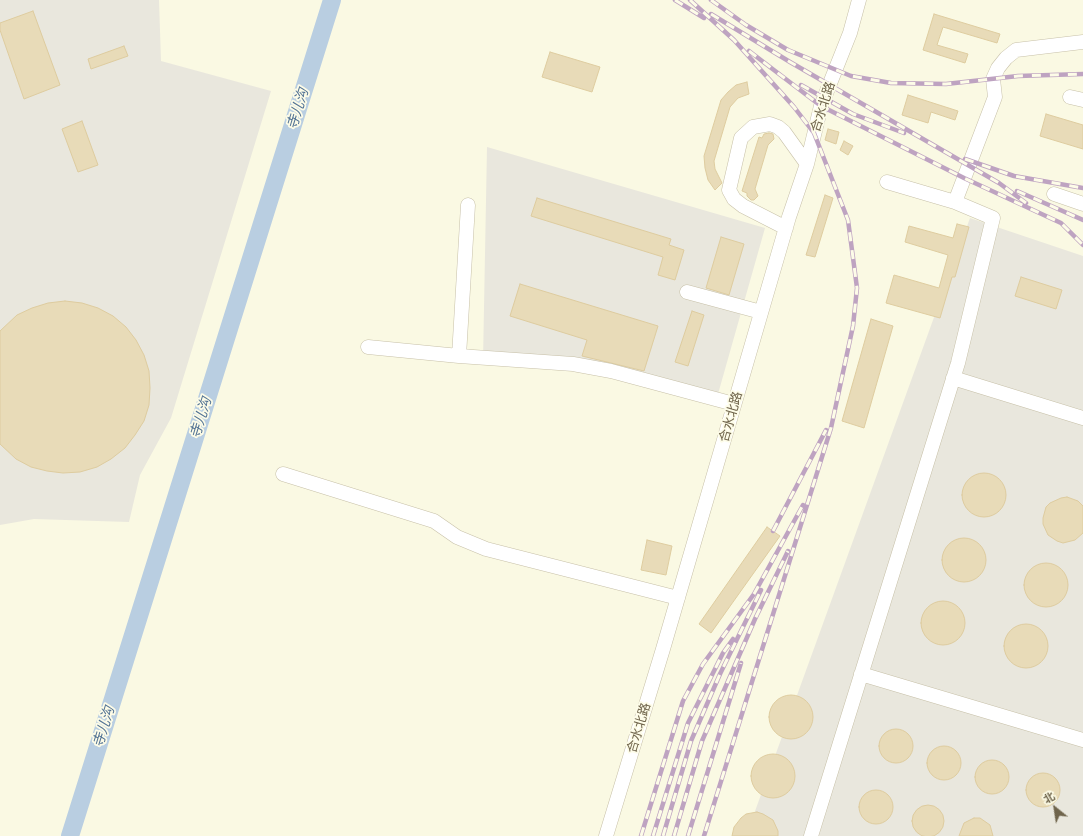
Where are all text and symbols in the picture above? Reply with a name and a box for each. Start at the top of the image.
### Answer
street label: 合水北路 [808,80,838,134]
water label: 寺儿沟 [284,86,312,132]
street label: 合水北路 [716,390,746,444]
water label: 寺儿沟 [187,395,215,441]
street label: 合水北路 [624,701,654,755]
water label: 寺儿沟 [90,704,118,750]
north arrow [1035,788,1075,828]
text: 北 [1041,789,1057,806]

